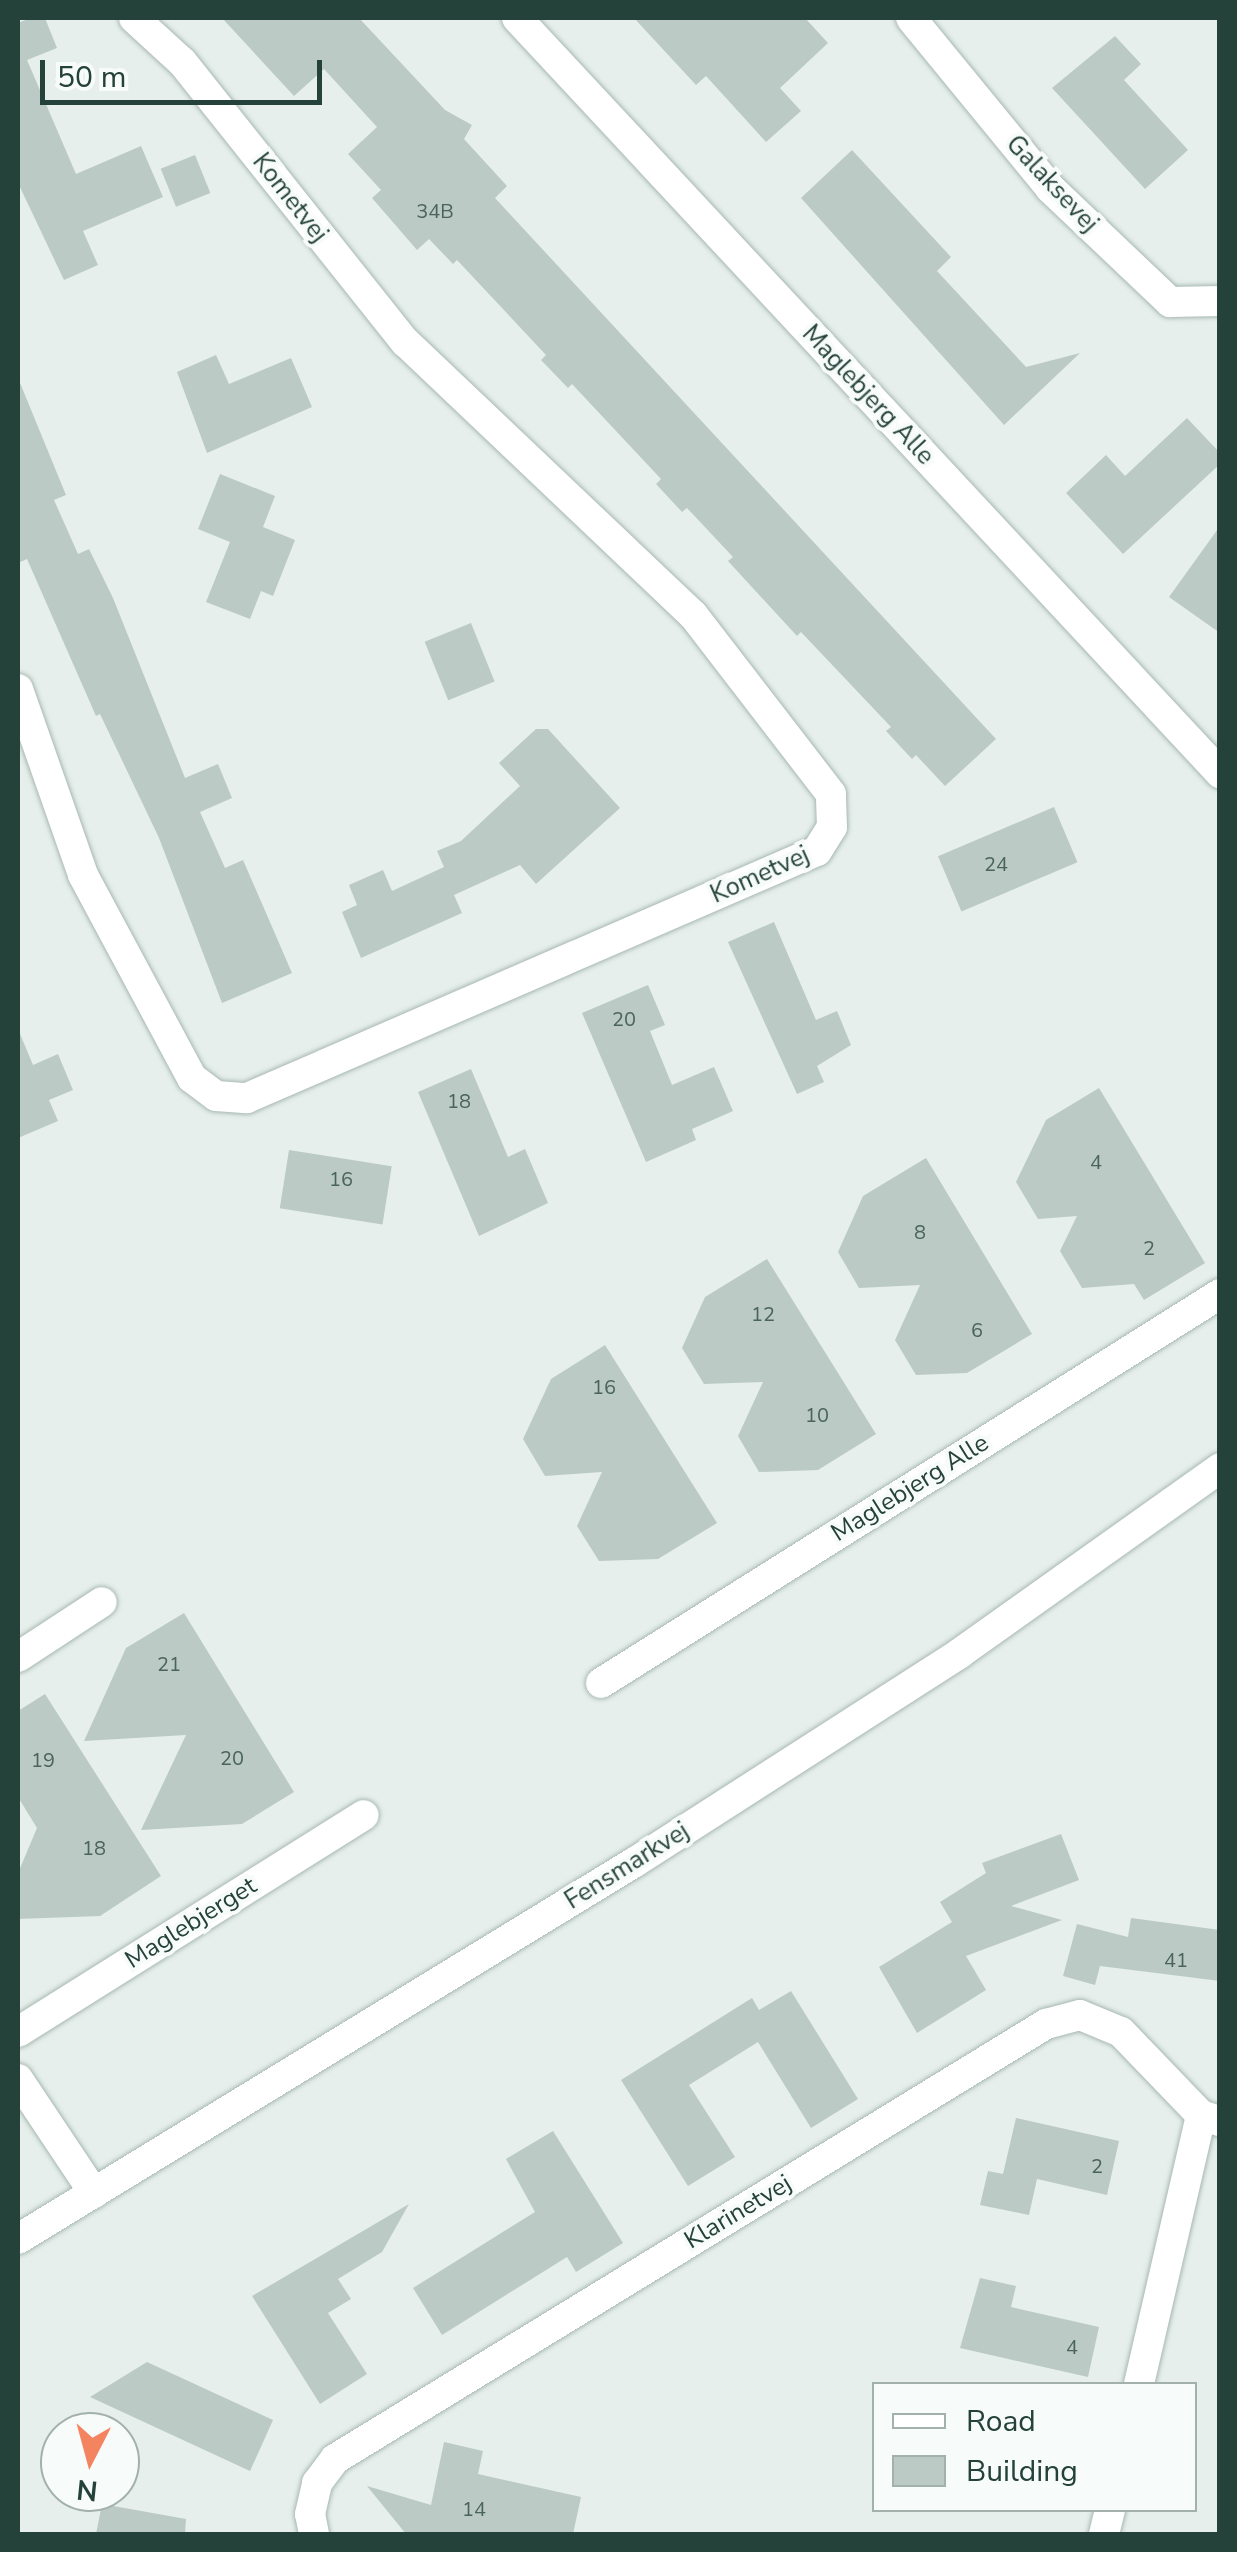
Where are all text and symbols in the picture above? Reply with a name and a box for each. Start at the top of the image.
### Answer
scale bar [45,40,328,102]
text: 50 m [57,57,126,98]
street label: Galaksevej [1000,129,1104,239]
street label: Kometvej [246,148,334,248]
house number: 34B [416,199,454,223]
street label: Maglebjerg Alle [796,319,940,471]
street label: Kometvej [706,840,814,910]
house number: 24 [984,852,1008,876]
house number: 20 [612,1007,636,1031]
house number: 18 [447,1089,471,1113]
house number: 4 [1090,1150,1102,1174]
house number: 16 [329,1167,353,1191]
house number: 8 [914,1220,926,1244]
house number: 2 [1143,1236,1155,1260]
house number: 12 [751,1302,775,1326]
house number: 6 [971,1318,983,1342]
house number: 16 [592,1375,616,1399]
house number: 10 [805,1403,829,1427]
street label: Maglebjerg Alle [826,1428,994,1548]
house number: 21 [157,1652,181,1676]
house number: 20 [220,1746,244,1770]
house number: 19 [31,1748,55,1772]
street label: Fensmarkvej [560,1816,694,1916]
house number: 18 [82,1836,106,1860]
street label: Maglebjerget [120,1871,262,1975]
house number: 41 [1164,1948,1188,1972]
house number: 2 [1091,2154,1103,2178]
street label: Klarinetvej [679,2168,797,2256]
house number: 4 [1066,2335,1078,2359]
legend [872,2382,1197,2512]
text: Road [966,2401,1036,2442]
north arrow [40,2412,140,2512]
text: Building [966,2451,1078,2492]
text: N [75,2470,99,2510]
house number: 14 [462,2497,486,2521]

